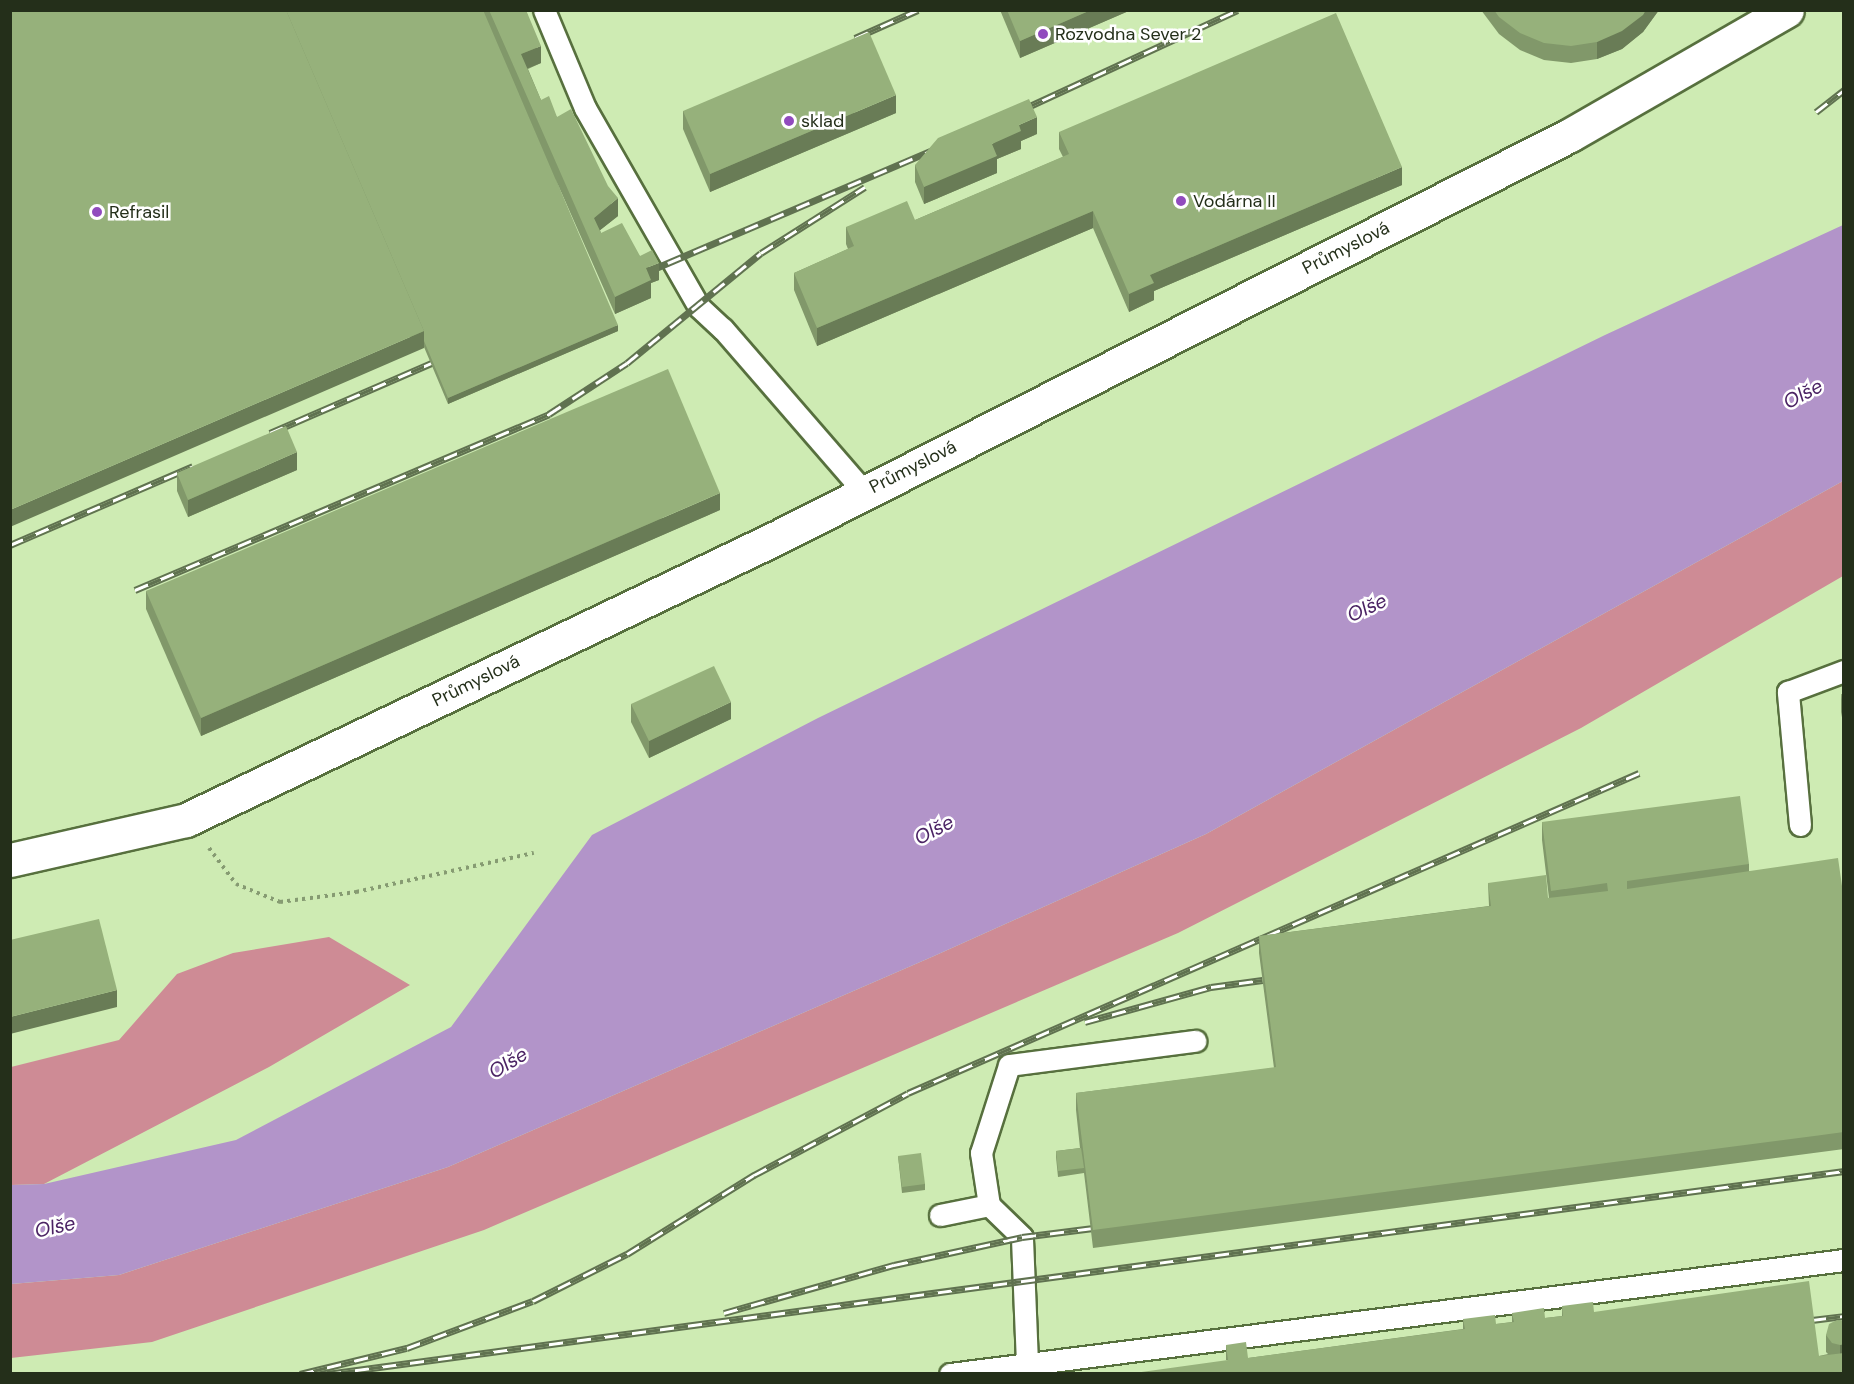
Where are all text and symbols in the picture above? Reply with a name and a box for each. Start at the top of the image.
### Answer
place label: Rozvodna Sever 2 [1055,23,1201,45]
marker: Rozvodna Sever 2 [1036,27,1050,41]
place label: sklad [801,110,844,132]
marker: sklad [782,114,796,128]
place label: Vodárna II [1193,190,1276,212]
marker: Vodárna II [1174,194,1188,208]
place label: Refrasil [109,201,169,223]
marker: Refrasil [90,205,104,219]
street label: Průmyslová [1299,217,1393,279]
water label: Olše [1779,374,1827,414]
street label: Průmyslová [866,436,960,498]
water label: Olše [1343,588,1391,628]
street label: Průmyslová [429,651,523,711]
water label: Olše [910,810,958,850]
water label: Olše [484,1042,532,1084]
water label: Olše [32,1211,78,1243]

